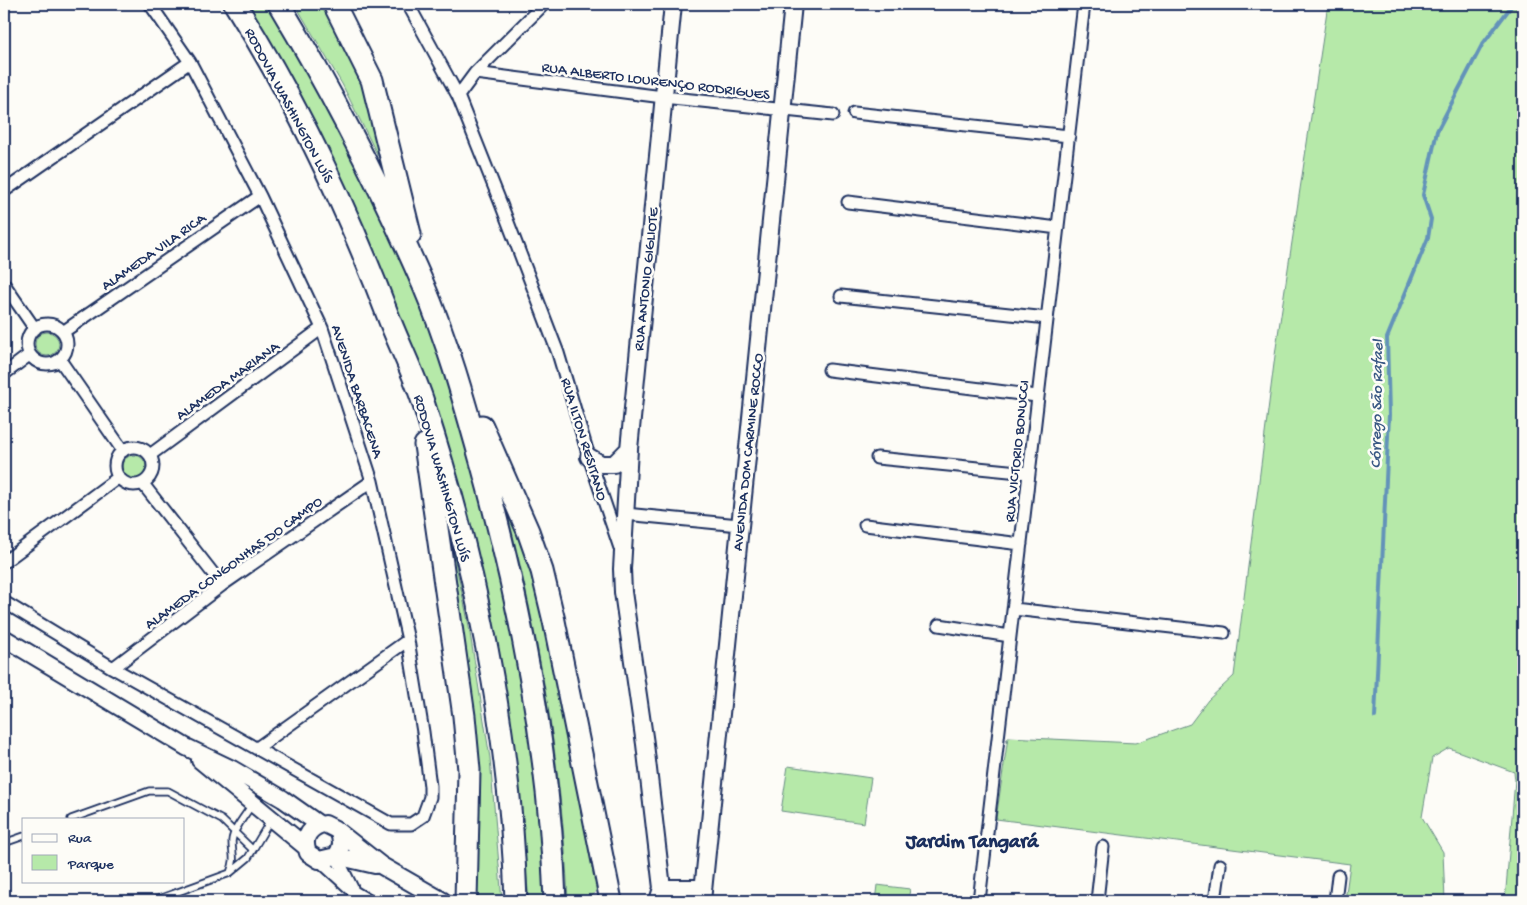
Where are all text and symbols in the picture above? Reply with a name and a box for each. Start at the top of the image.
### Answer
street label: RODOVIA WASHINGTON LUÍS [240,25,337,187]
street label: RUA ALBERTO LOURENÇO RODRIGUES [541,59,771,105]
street label: RUA ANTONIO GIGLIOTE [631,206,664,352]
street label: ALAMEDA VILA RICA [98,209,211,295]
street label: AVENIDA BARBACENA [326,323,387,462]
street label: ALAMEDA MARIANA [173,337,284,425]
water label: Córrego São Rafael [1368,338,1389,469]
street label: AVENIDA DOM CARMINE ROCCO [730,353,768,552]
street label: RUA ILTON RESITANO [556,376,610,503]
street label: RUA VICTORIO BONUCCI [1002,379,1034,523]
street label: RODOVIA WASHINGTON LUÍS [409,393,474,564]
street label: ALAMEDA CONGONHAS DO CAMPO [142,493,327,634]
legend [22,818,185,882]
text: Rua [68,830,92,848]
district label: Jardim Tangará [905,832,1039,855]
text: Parque [67,856,114,874]

